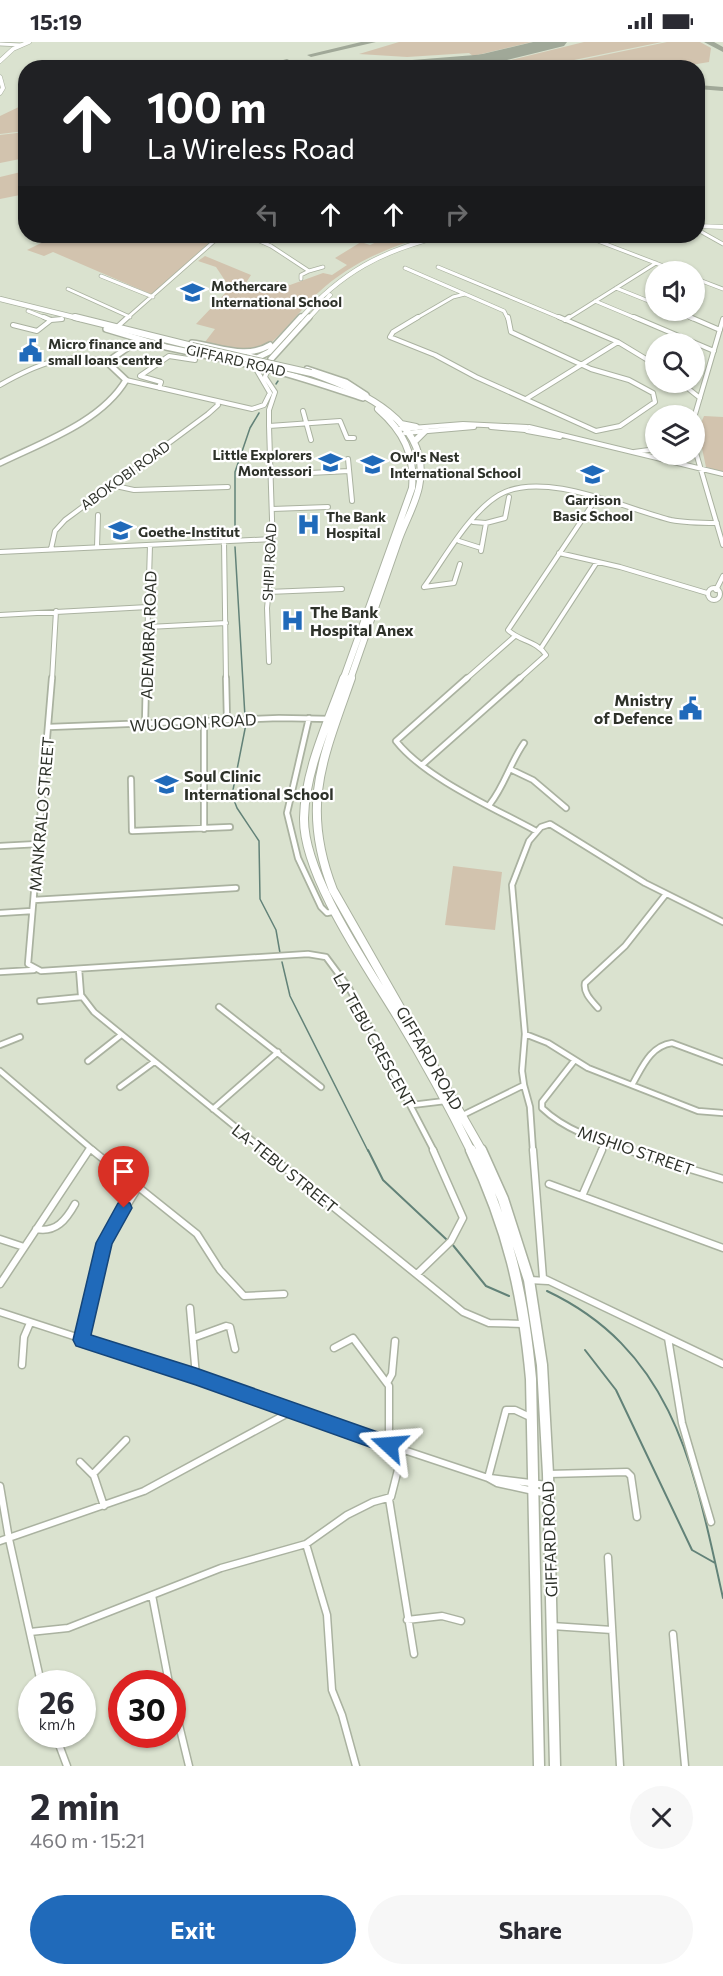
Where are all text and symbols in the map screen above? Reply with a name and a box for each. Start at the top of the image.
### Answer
text: 15:19 [30,8,82,35]
text: 100 m [147,80,267,132]
icon: ahead [48,84,126,162]
text: La Wireless Road [147,132,355,165]
icon: left [251,198,284,231]
icon: ahead [314,198,347,231]
icon: ahead [377,198,410,231]
icon: right [440,198,473,231]
map controls [645,261,705,465]
button: sound [645,261,705,321]
place label: Mothercare International School [211,277,342,310]
school or university icon: Mothercare International School [180,280,206,306]
button: search [645,333,705,393]
place label: Micro finance and small loans centre [48,335,163,368]
public building icon: Micro finance and small loans centre [17,338,43,364]
street label: GIFFARD ROAD [184,340,288,380]
button: layers [645,405,705,465]
street label: ABOKOBI ROAD [77,437,173,513]
place label: Little Explorers Montessori [212,446,312,479]
place label: Owl's Nest International School [390,448,521,481]
school or university icon: Little Explorers Montessori [317,449,343,475]
school or university icon: Owl's Nest International School [359,451,385,477]
school or university icon: Garrison Basic School [580,462,606,488]
place label: Garrison Basic School [553,491,633,524]
place label: The Bank Hospital [326,508,386,541]
hospital icon: The Bank Hospital [295,511,321,537]
school or university icon: Goethe-Institut [107,518,133,544]
place label: Goethe-Institut [138,523,240,540]
street label: SHIPI ROAD [258,523,280,601]
street label: ADEMBRA ROAD [136,570,160,700]
place label: The Bank Hospital Anex [310,602,414,639]
hospital icon: The Bank Hospital Anex [279,607,305,633]
place label: Mnistry of Defence [594,690,673,727]
public building icon: Mnistry of Defence [678,695,704,721]
street label: WUOGON ROAD [129,709,257,735]
street label: MANKRALO STREET [25,736,57,892]
place label: Soul Clinic International School [184,766,334,803]
school or university icon: Soul Clinic International School [153,771,179,797]
street label: LA TEBU CRESCENT [330,969,420,1111]
street label: GIFFARD ROAD [393,1003,467,1113]
street label: LA-TEBU STREET [229,1120,341,1216]
street label: MISHIO STREET [576,1121,696,1179]
pin [98,1146,149,1208]
icon: arrive [107,1155,140,1188]
position arrow [357,1413,421,1477]
street label: GIFFARD ROAD [537,1480,561,1598]
speed limit sign: 30 [108,1670,186,1748]
text: 26 [39,1683,75,1720]
text: km/h [39,1715,75,1733]
text: 2 min [30,1783,120,1827]
button: close [630,1786,693,1849]
text: 460 m · 15:21 [30,1828,145,1852]
button: Exit [30,1895,356,1964]
button: Share [368,1895,693,1964]

